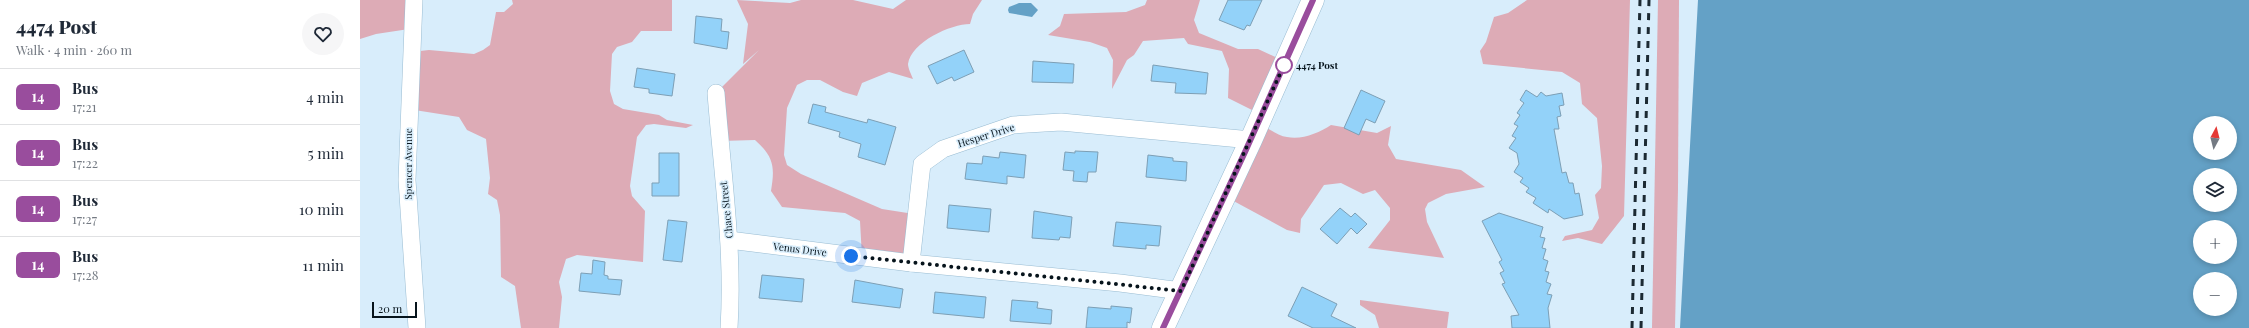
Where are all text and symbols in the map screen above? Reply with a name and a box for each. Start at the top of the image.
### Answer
text: 4474 Post [16,13,97,39]
button: heart [302,13,344,55]
text: Walk · 4 min · 260 m [16,41,132,58]
marker: 4474 Post [1275,56,1293,74]
place label: 4474 Post [1296,58,1338,72]
text: Bus [72,78,98,98]
text: 14 [32,87,44,106]
text: 4 min [306,87,344,107]
text: 17:21 [72,98,97,115]
north arrow [2193,116,2237,160]
map controls [2193,116,2237,316]
street label: Hesper Drive [956,120,1016,150]
street label: Spencer Avenue [401,128,415,200]
text: Bus [72,134,98,154]
text: 14 [32,143,44,162]
text: 5 min [308,143,344,163]
text: 17:22 [72,154,98,171]
button: layers [2193,168,2237,212]
street label: Chace Street [716,180,736,239]
text: Bus [72,190,98,210]
text: 14 [32,199,44,218]
text: 10 min [299,199,344,219]
text: 17:27 [72,210,97,227]
button: + [2193,220,2237,264]
street label: Venus Drive [771,239,828,259]
text: Bus [72,246,98,266]
your location [841,246,861,266]
text: 14 [32,255,44,274]
text: 11 min [302,255,344,275]
text: 17:28 [72,266,99,283]
button: − [2193,272,2237,316]
scale bar [372,300,417,319]
text: 20 m [378,301,402,316]

